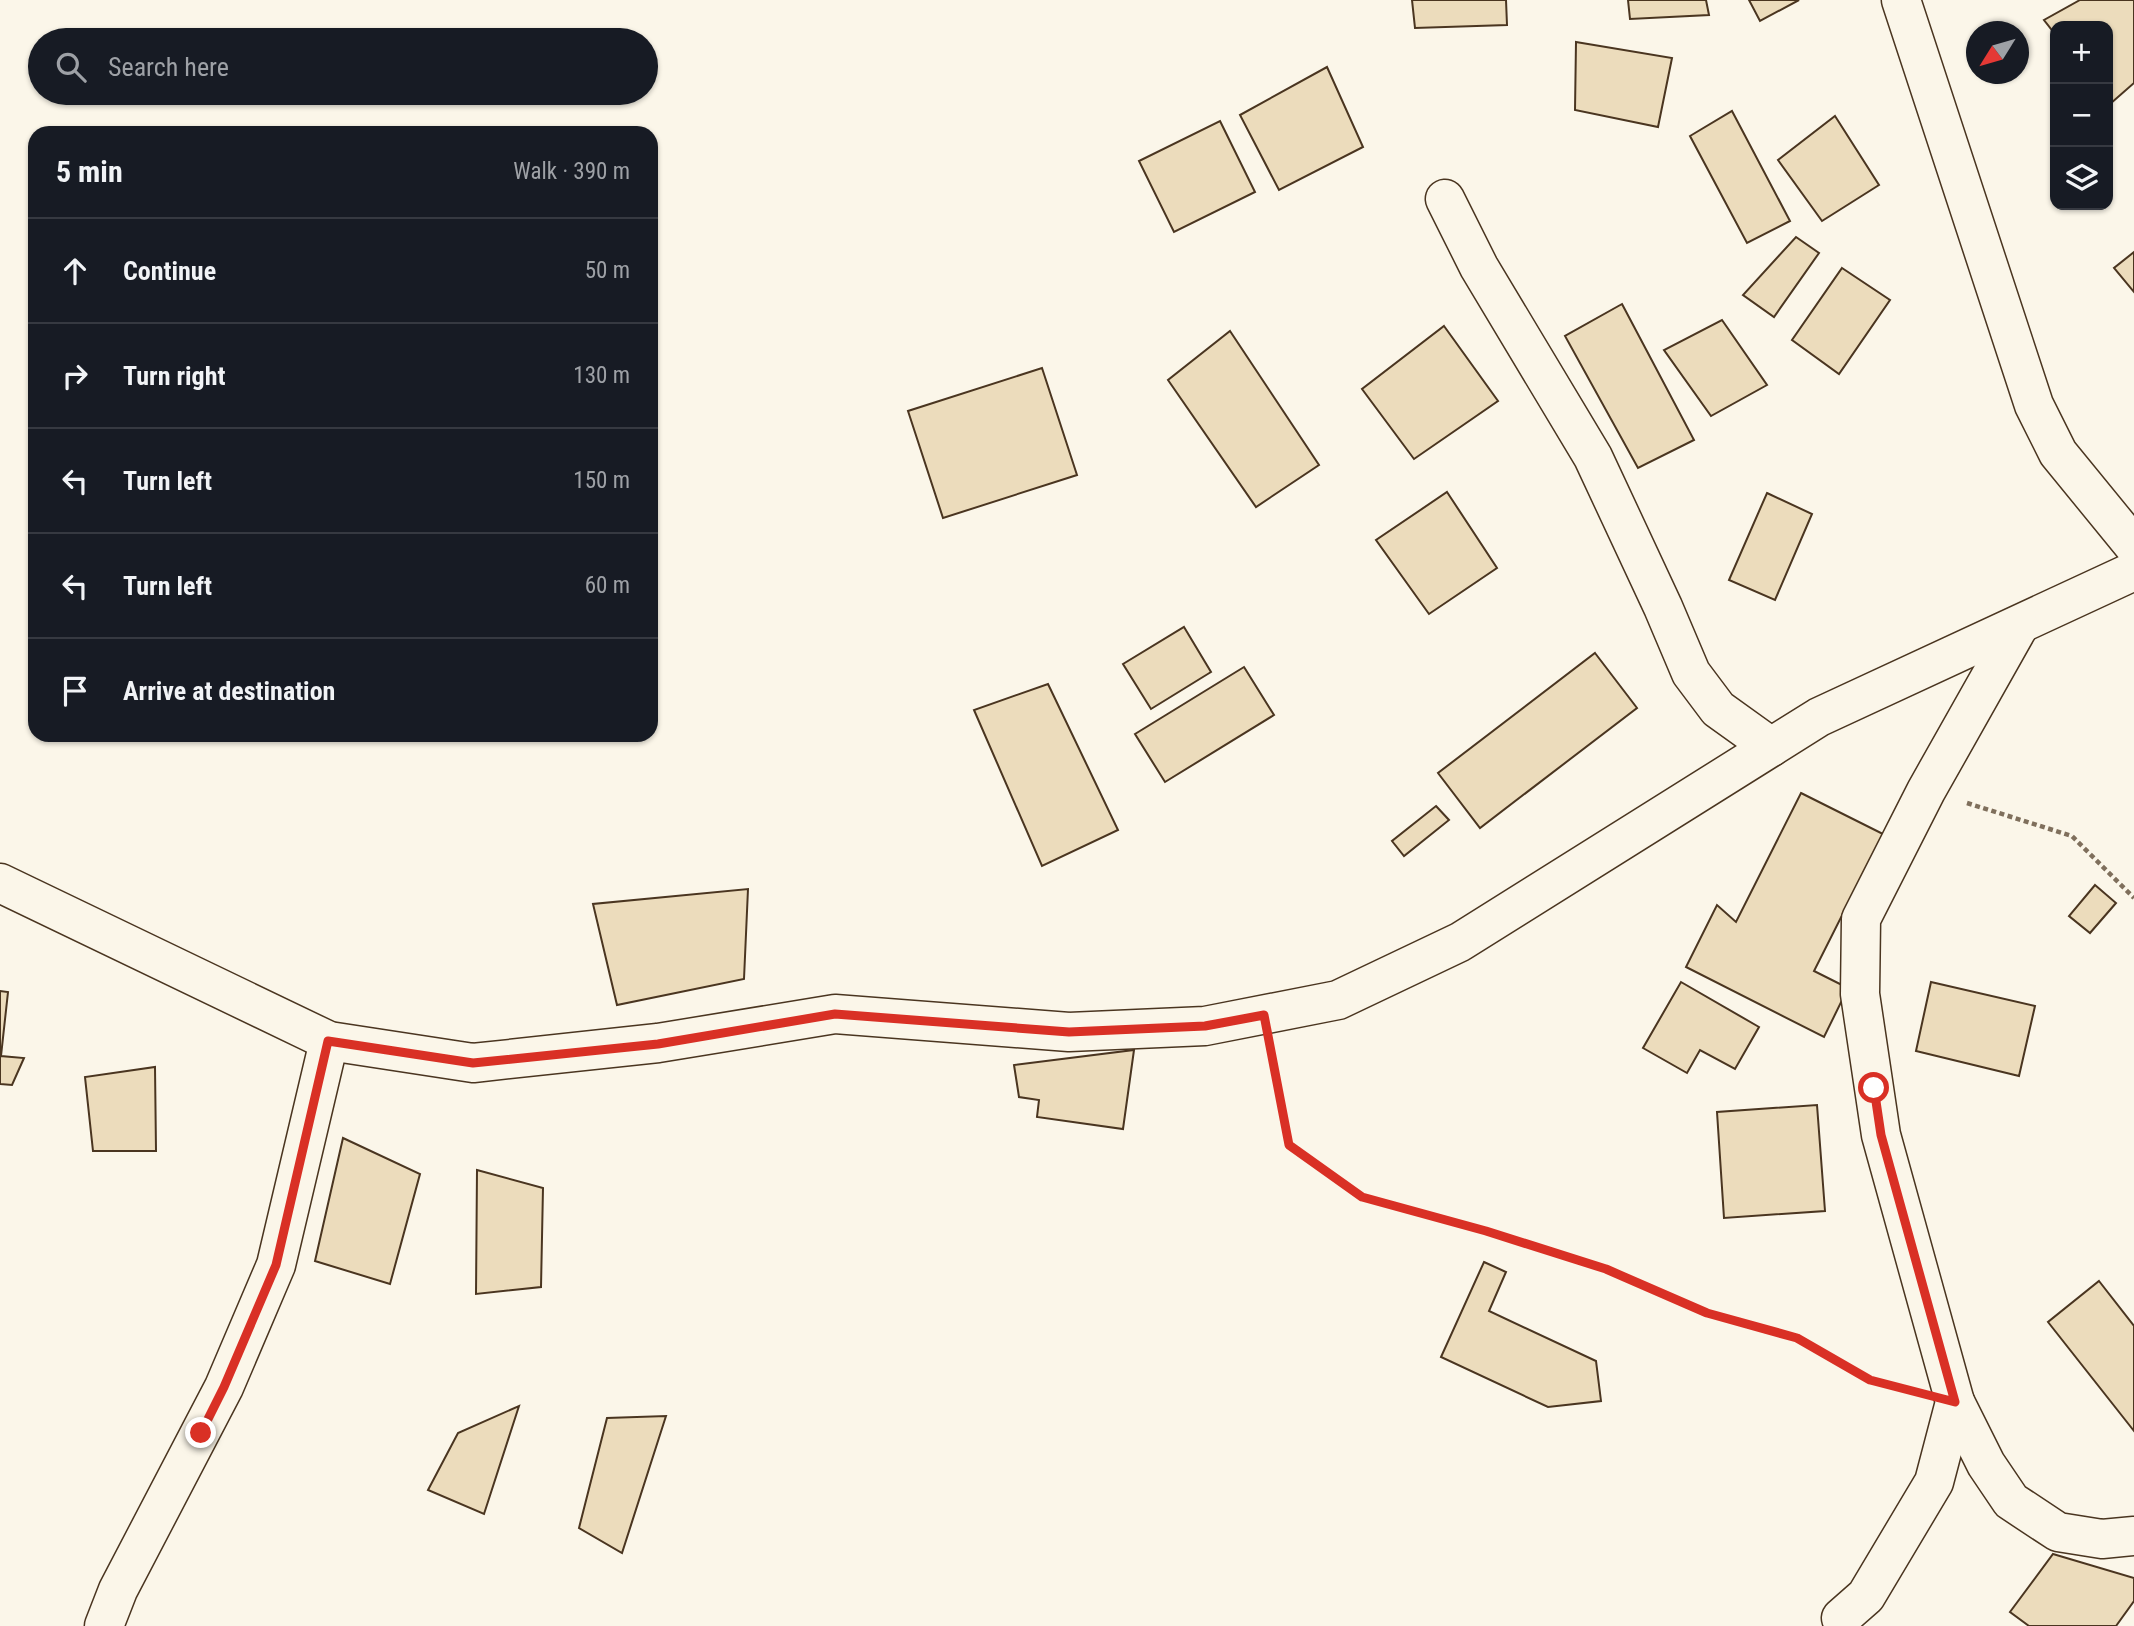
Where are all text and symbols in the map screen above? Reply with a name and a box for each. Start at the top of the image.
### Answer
north arrow [1966,21,2029,84]
map controls [2050,21,2113,210]
button: + [2050,21,2113,84]
search box [28,28,658,105]
icon: search [52,48,90,86]
text: Search here [108,52,229,82]
button: − [2050,84,2113,147]
button: layers [2050,147,2113,210]
text: 5 min [56,154,123,189]
text: Walk · 390 m [513,158,630,185]
icon: ahead [56,252,94,290]
text: Continue [123,256,216,286]
text: 50 m [585,257,630,284]
icon: right [56,357,94,395]
text: Turn right [123,361,225,391]
text: 130 m [573,362,630,389]
icon: left [56,462,94,500]
text: Turn left [123,466,212,496]
text: 150 m [573,467,630,494]
icon: left [56,567,94,605]
text: Turn left [123,571,212,601]
text: 60 m [585,572,630,599]
icon: arrive [56,672,94,710]
text: Arrive at destination [123,676,335,706]
route start [1858,1072,1889,1103]
route end [185,1417,216,1448]

